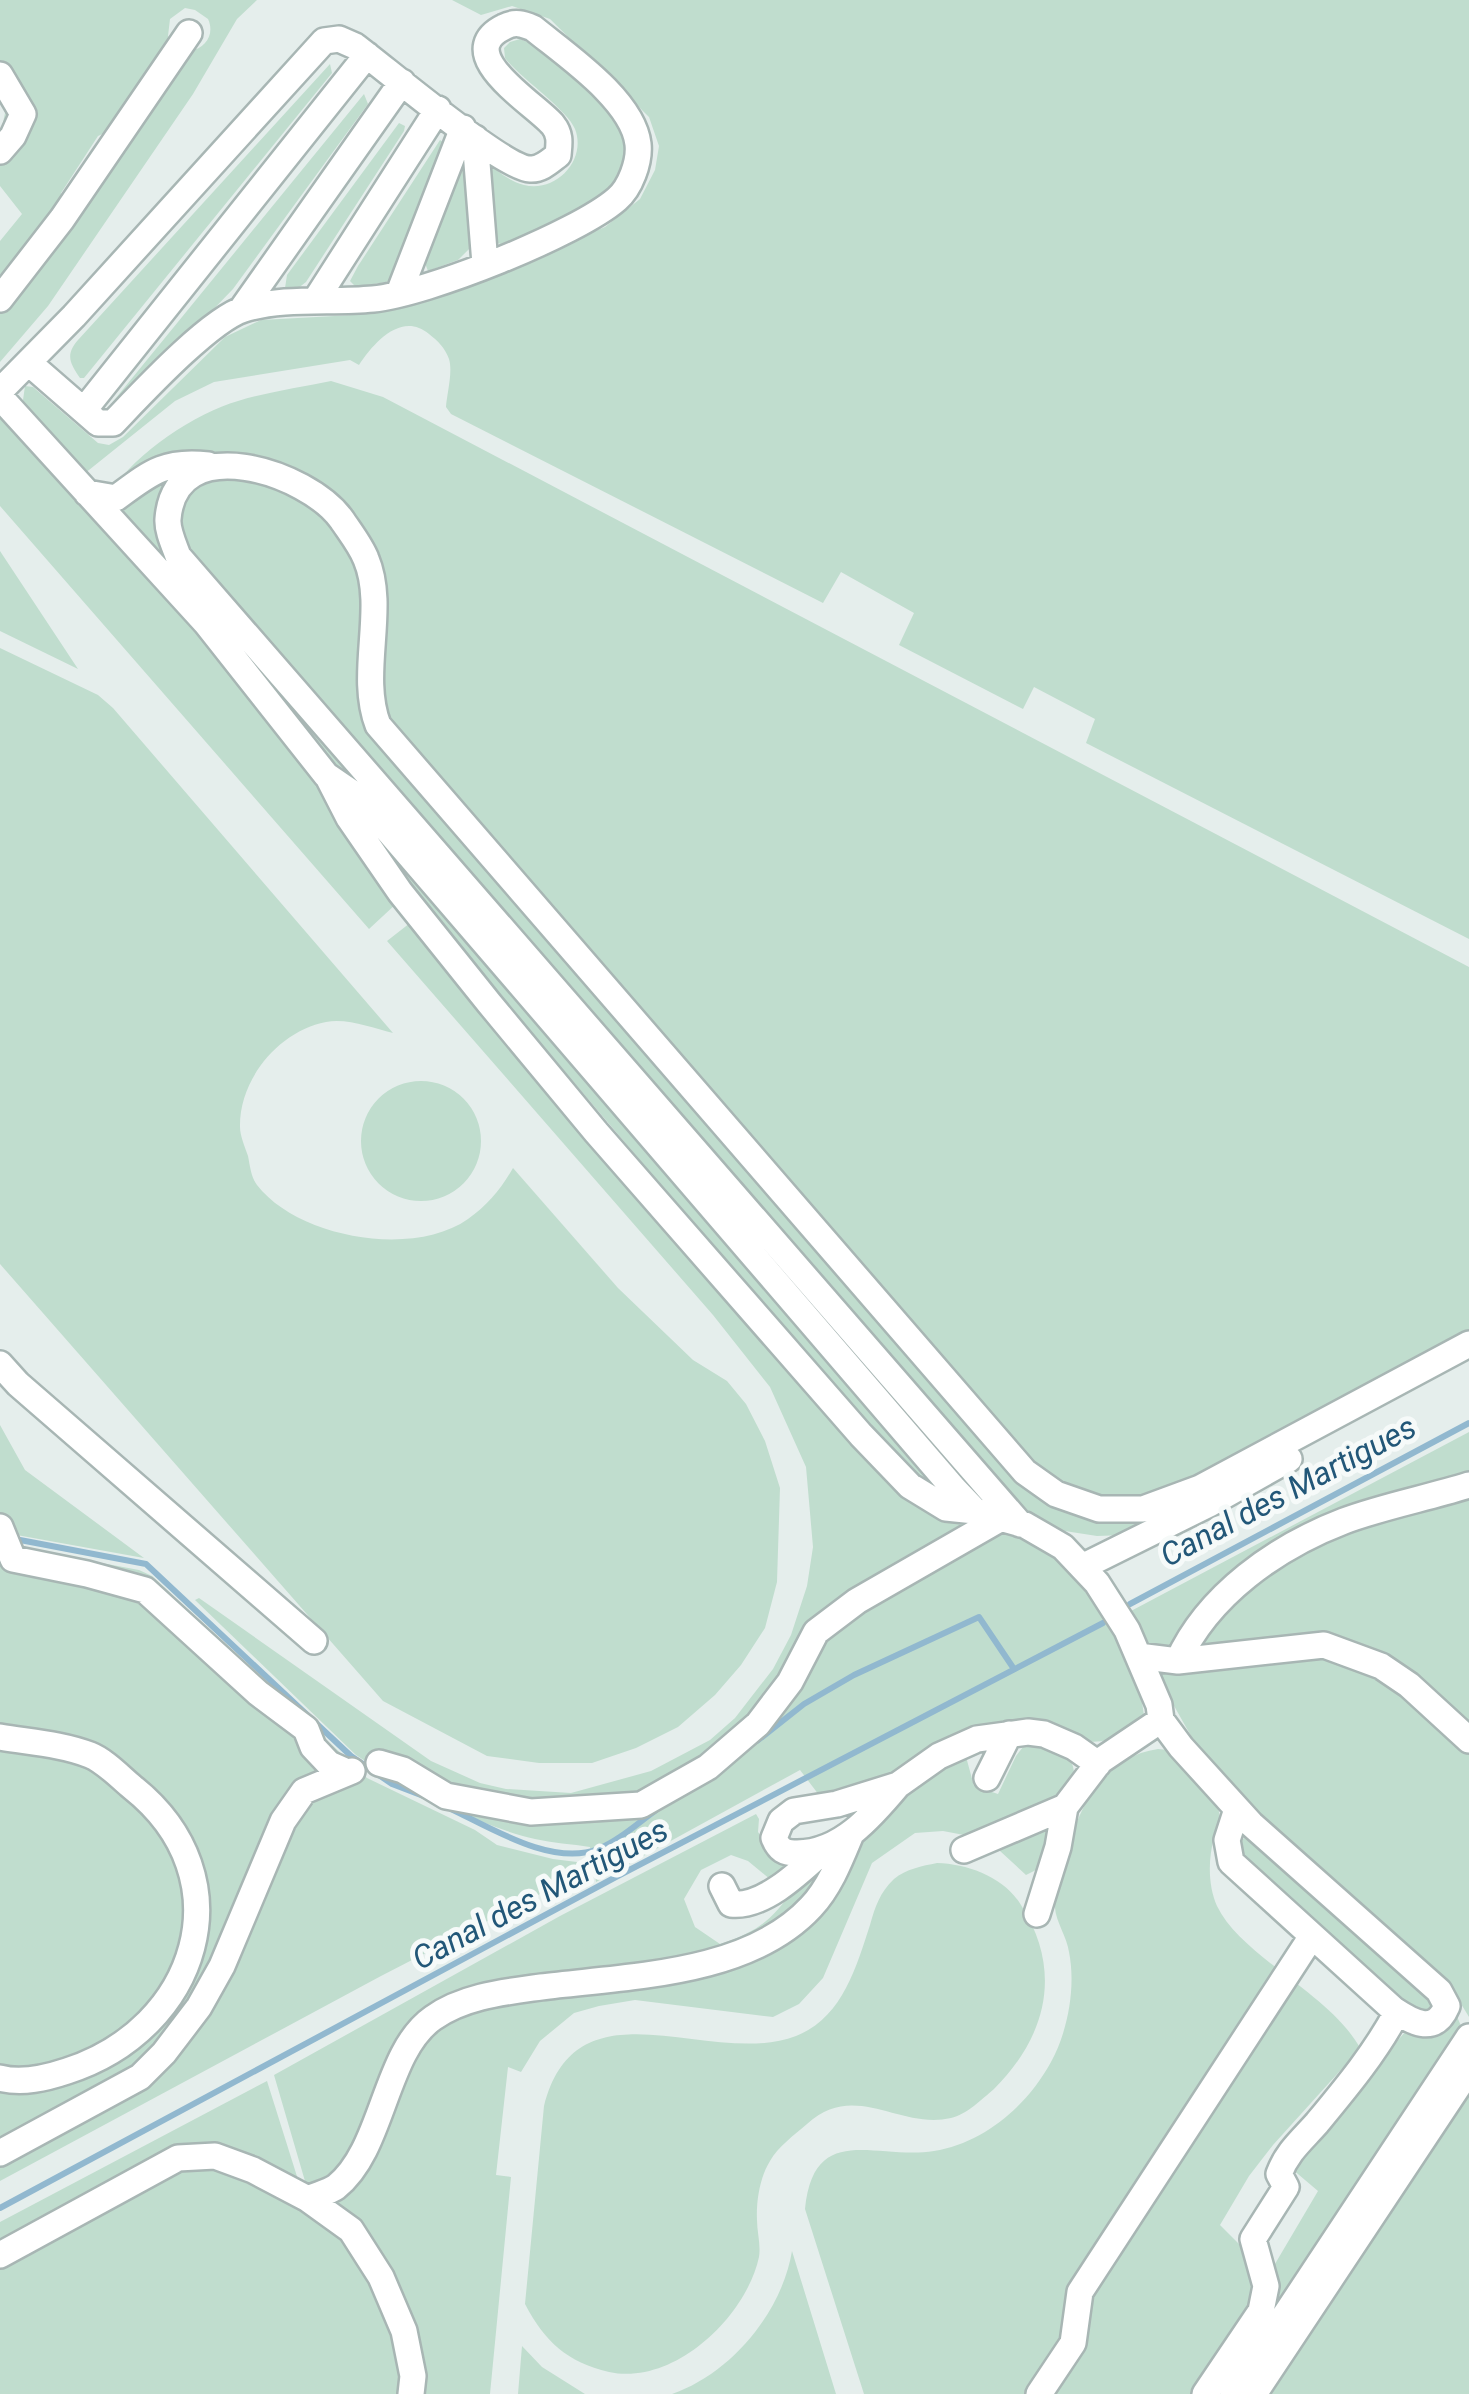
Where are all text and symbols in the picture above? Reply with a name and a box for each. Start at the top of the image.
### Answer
water label: Canal des Martigues [1154,1407,1422,1575]
water label: Canal des Martigues [406,1810,674,1978]

